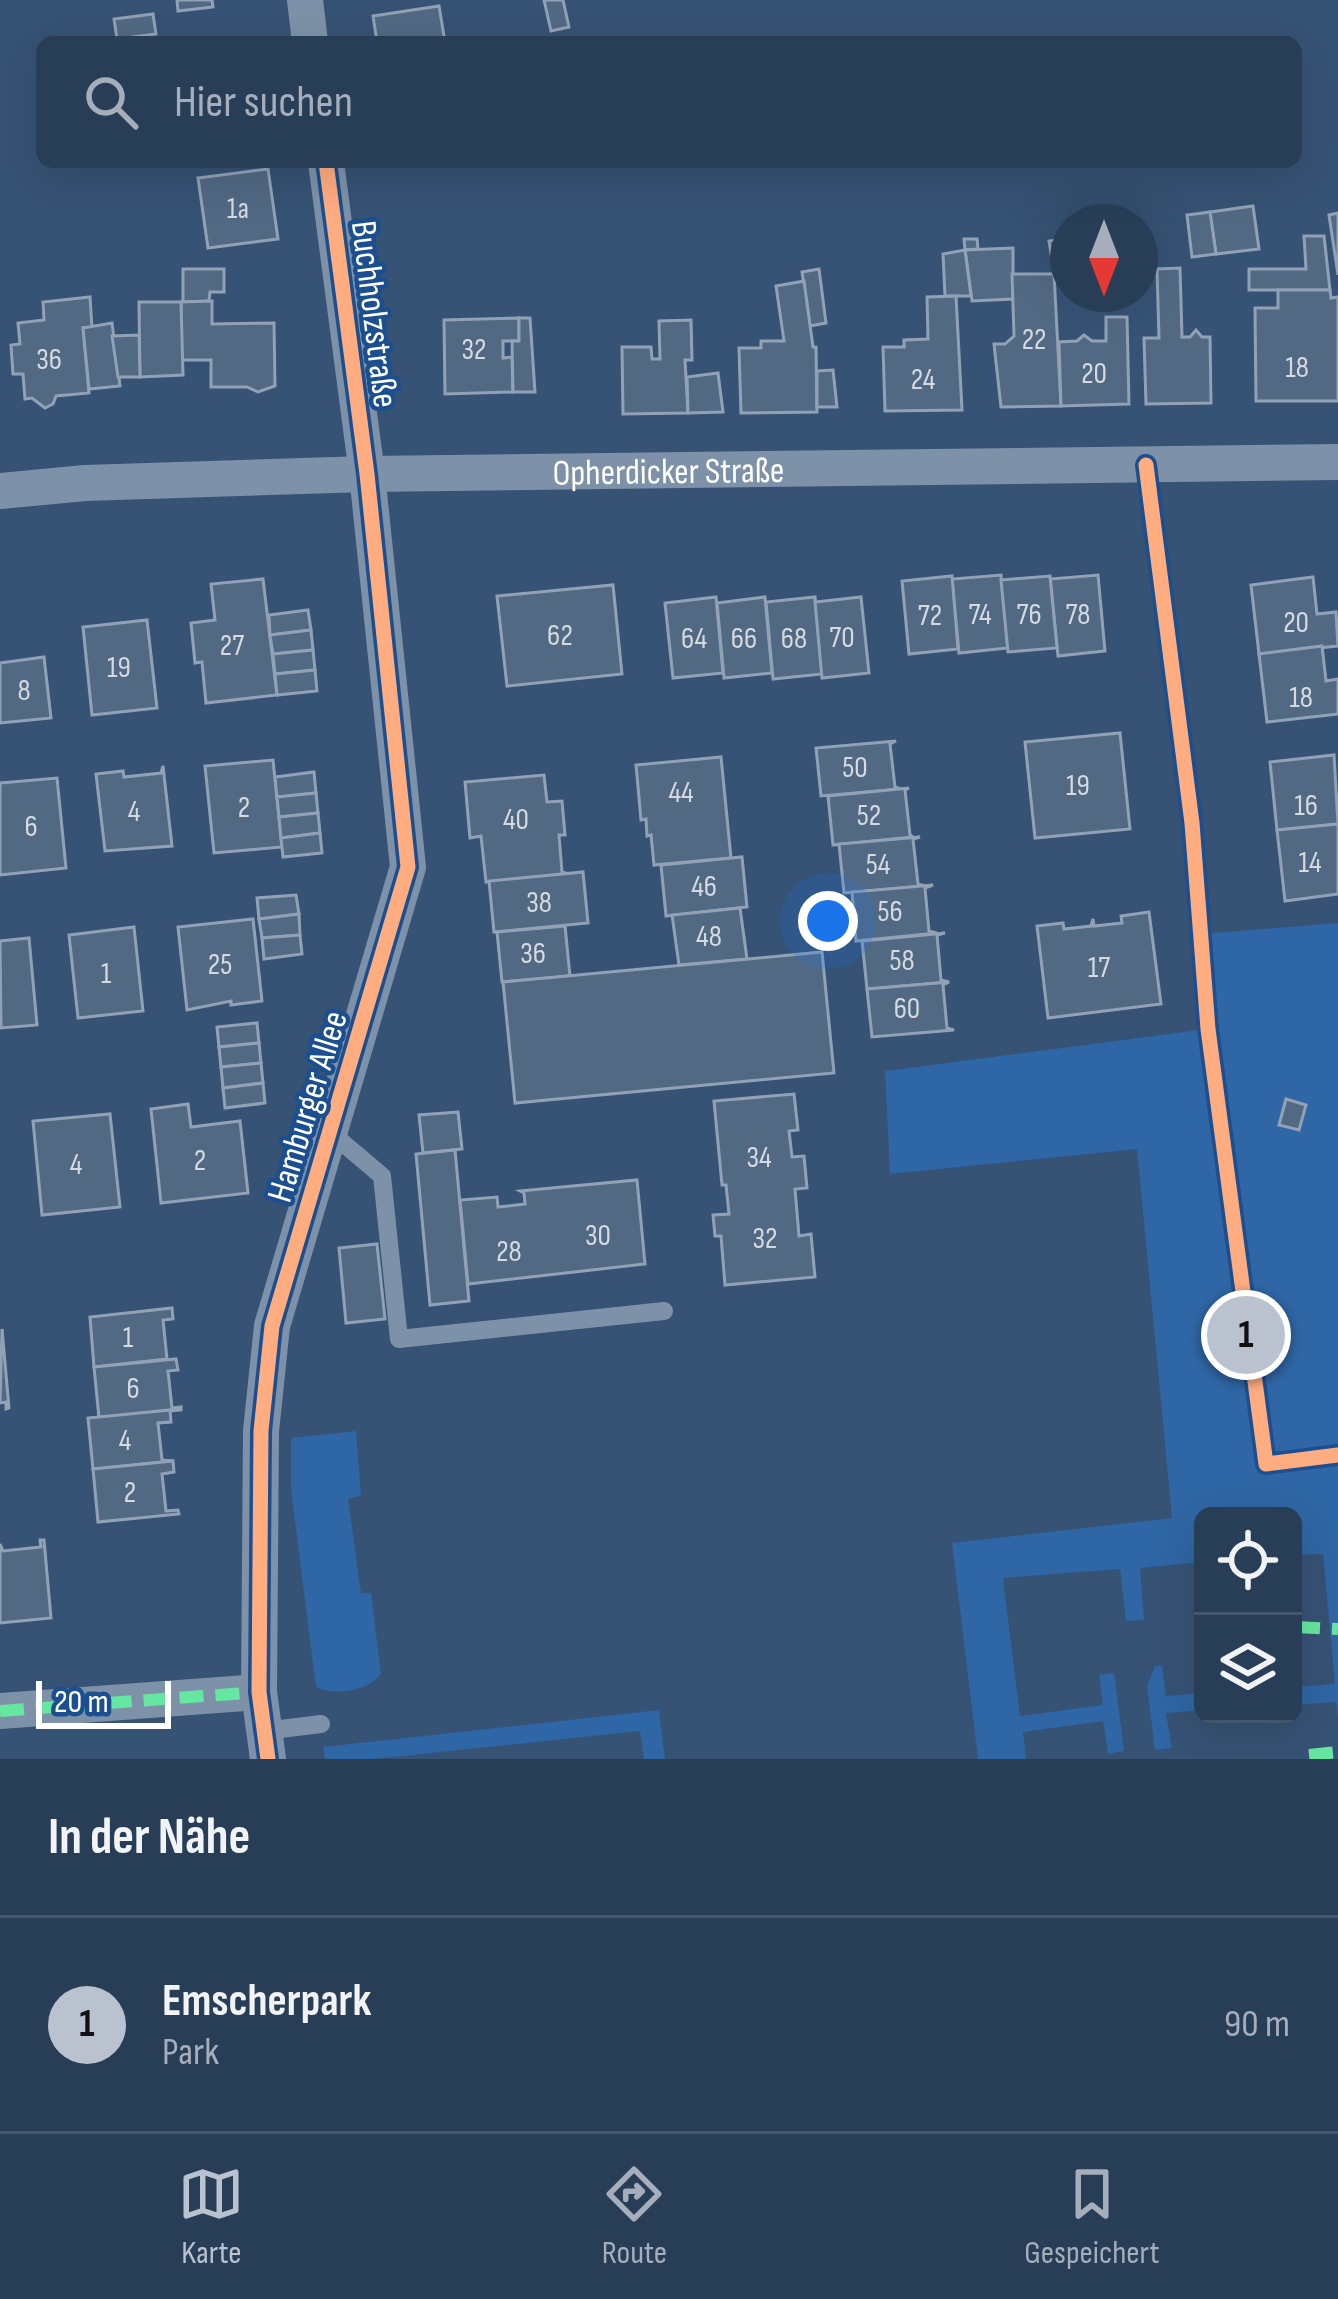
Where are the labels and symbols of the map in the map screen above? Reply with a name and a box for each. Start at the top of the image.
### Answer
house number: 1a [227,191,249,227]
north arrow [1050,204,1158,312]
street label: Buchholzstraße [341,218,406,410]
house number: 22 [1022,322,1046,358]
house number: 32 [462,332,486,368]
house number: 36 [36,342,62,378]
house number: 18 [1285,350,1309,386]
house number: 20 [1081,356,1107,392]
house number: 24 [911,362,935,398]
street label: Opherdicker Straße [552,450,785,496]
house number: 74 [969,597,991,633]
house number: 76 [1016,597,1042,633]
house number: 78 [1065,597,1091,633]
house number: 72 [918,598,942,634]
house number: 20 [1283,605,1309,641]
house number: 62 [547,618,573,654]
house number: 70 [829,620,855,656]
house number: 64 [681,621,707,657]
house number: 66 [731,621,757,657]
house number: 68 [781,621,807,657]
house number: 27 [220,628,244,664]
house number: 19 [107,650,131,686]
house number: 8 [17,673,31,709]
house number: 18 [1289,680,1313,716]
house number: 50 [842,750,868,786]
house number: 19 [1066,768,1090,804]
house number: 44 [668,775,694,811]
house number: 16 [1294,788,1318,824]
house number: 2 [238,790,250,826]
house number: 4 [128,794,140,830]
house number: 52 [857,798,881,834]
house number: 40 [503,802,529,838]
house number: 6 [24,809,38,845]
house number: 14 [1298,845,1322,881]
house number: 54 [866,847,890,883]
house number: 46 [691,869,717,905]
house number: 38 [526,885,552,921]
your location [798,891,858,951]
house number: 56 [877,894,903,930]
house number: 48 [696,919,722,955]
house number: 36 [520,936,546,972]
house number: 58 [889,943,915,979]
house number: 25 [208,947,232,983]
house number: 17 [1088,950,1110,986]
house number: 1 [101,956,112,992]
house number: 60 [894,991,920,1027]
street label: Hamburger Allee [259,1006,358,1207]
house number: 34 [746,1140,772,1176]
house number: 2 [194,1143,206,1179]
house number: 4 [70,1147,82,1183]
house number: 30 [585,1218,611,1254]
house number: 32 [753,1221,777,1257]
house number: 28 [496,1234,522,1270]
pin: 1 [1207,1290,1285,1380]
house number: 1 [123,1320,134,1356]
house number: 6 [126,1371,140,1407]
house number: 4 [119,1423,131,1459]
house number: 2 [124,1475,136,1511]
scale bar [36,1675,171,1728]

